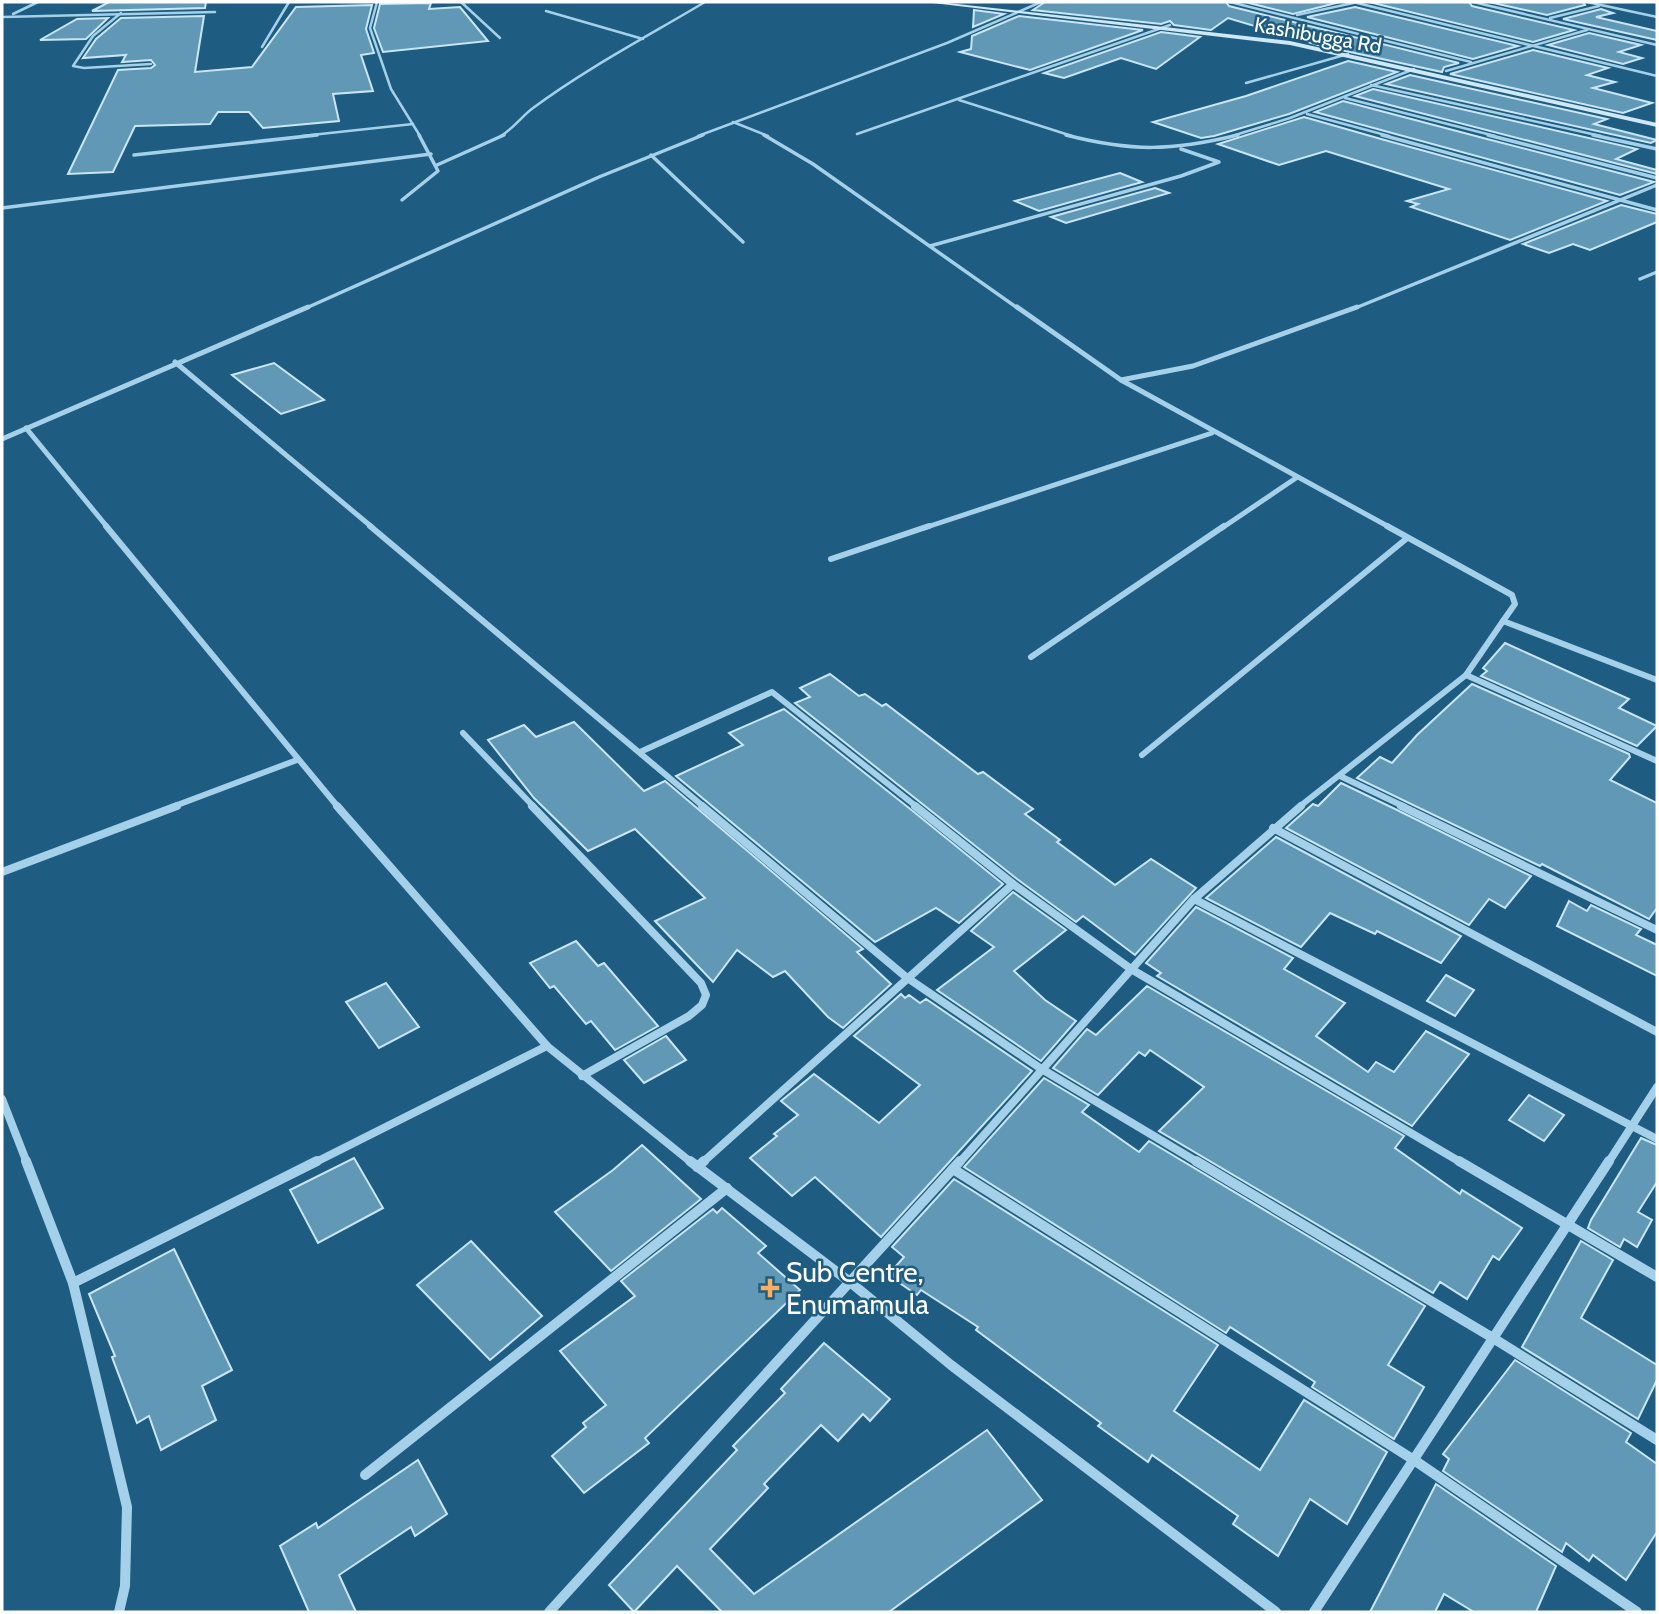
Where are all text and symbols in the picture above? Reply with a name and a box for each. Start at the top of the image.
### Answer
street label: Kashibugga Rd [1252,12,1384,58]
place label: Sub Centre, Enumamula [786,1255,929,1321]
marker: Sub Centre, Enumamula [760,1278,780,1298]

